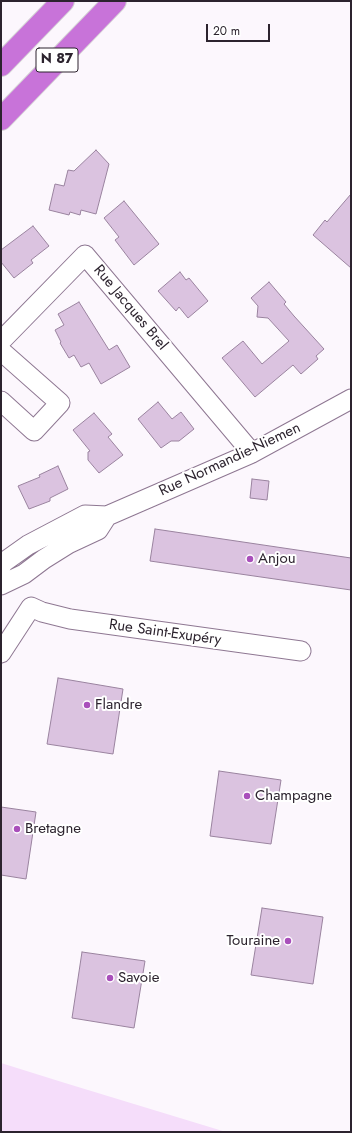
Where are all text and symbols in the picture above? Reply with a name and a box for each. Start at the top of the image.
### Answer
scale bar [208,16,272,42]
text: 20 m [213,22,240,40]
road number: N 87 [36,48,78,72]
street label: Rue Jacques Brel [89,262,171,354]
street label: Rue Normandie-Niemen [156,419,304,501]
place label: Anjou [258,550,296,568]
marker: Anjou [245,554,255,564]
street label: Rue Saint-Exupéry [108,616,222,650]
place label: Flandre [95,696,142,714]
marker: Flandre [82,700,92,710]
place label: Champagne [255,787,332,805]
marker: Champagne [242,791,252,801]
place label: Bretagne [25,820,81,838]
marker: Bretagne [12,824,22,834]
place label: Touraine [227,932,280,950]
marker: Touraine [283,936,293,946]
place label: Savoie [118,969,160,987]
marker: Savoie [105,973,115,983]

